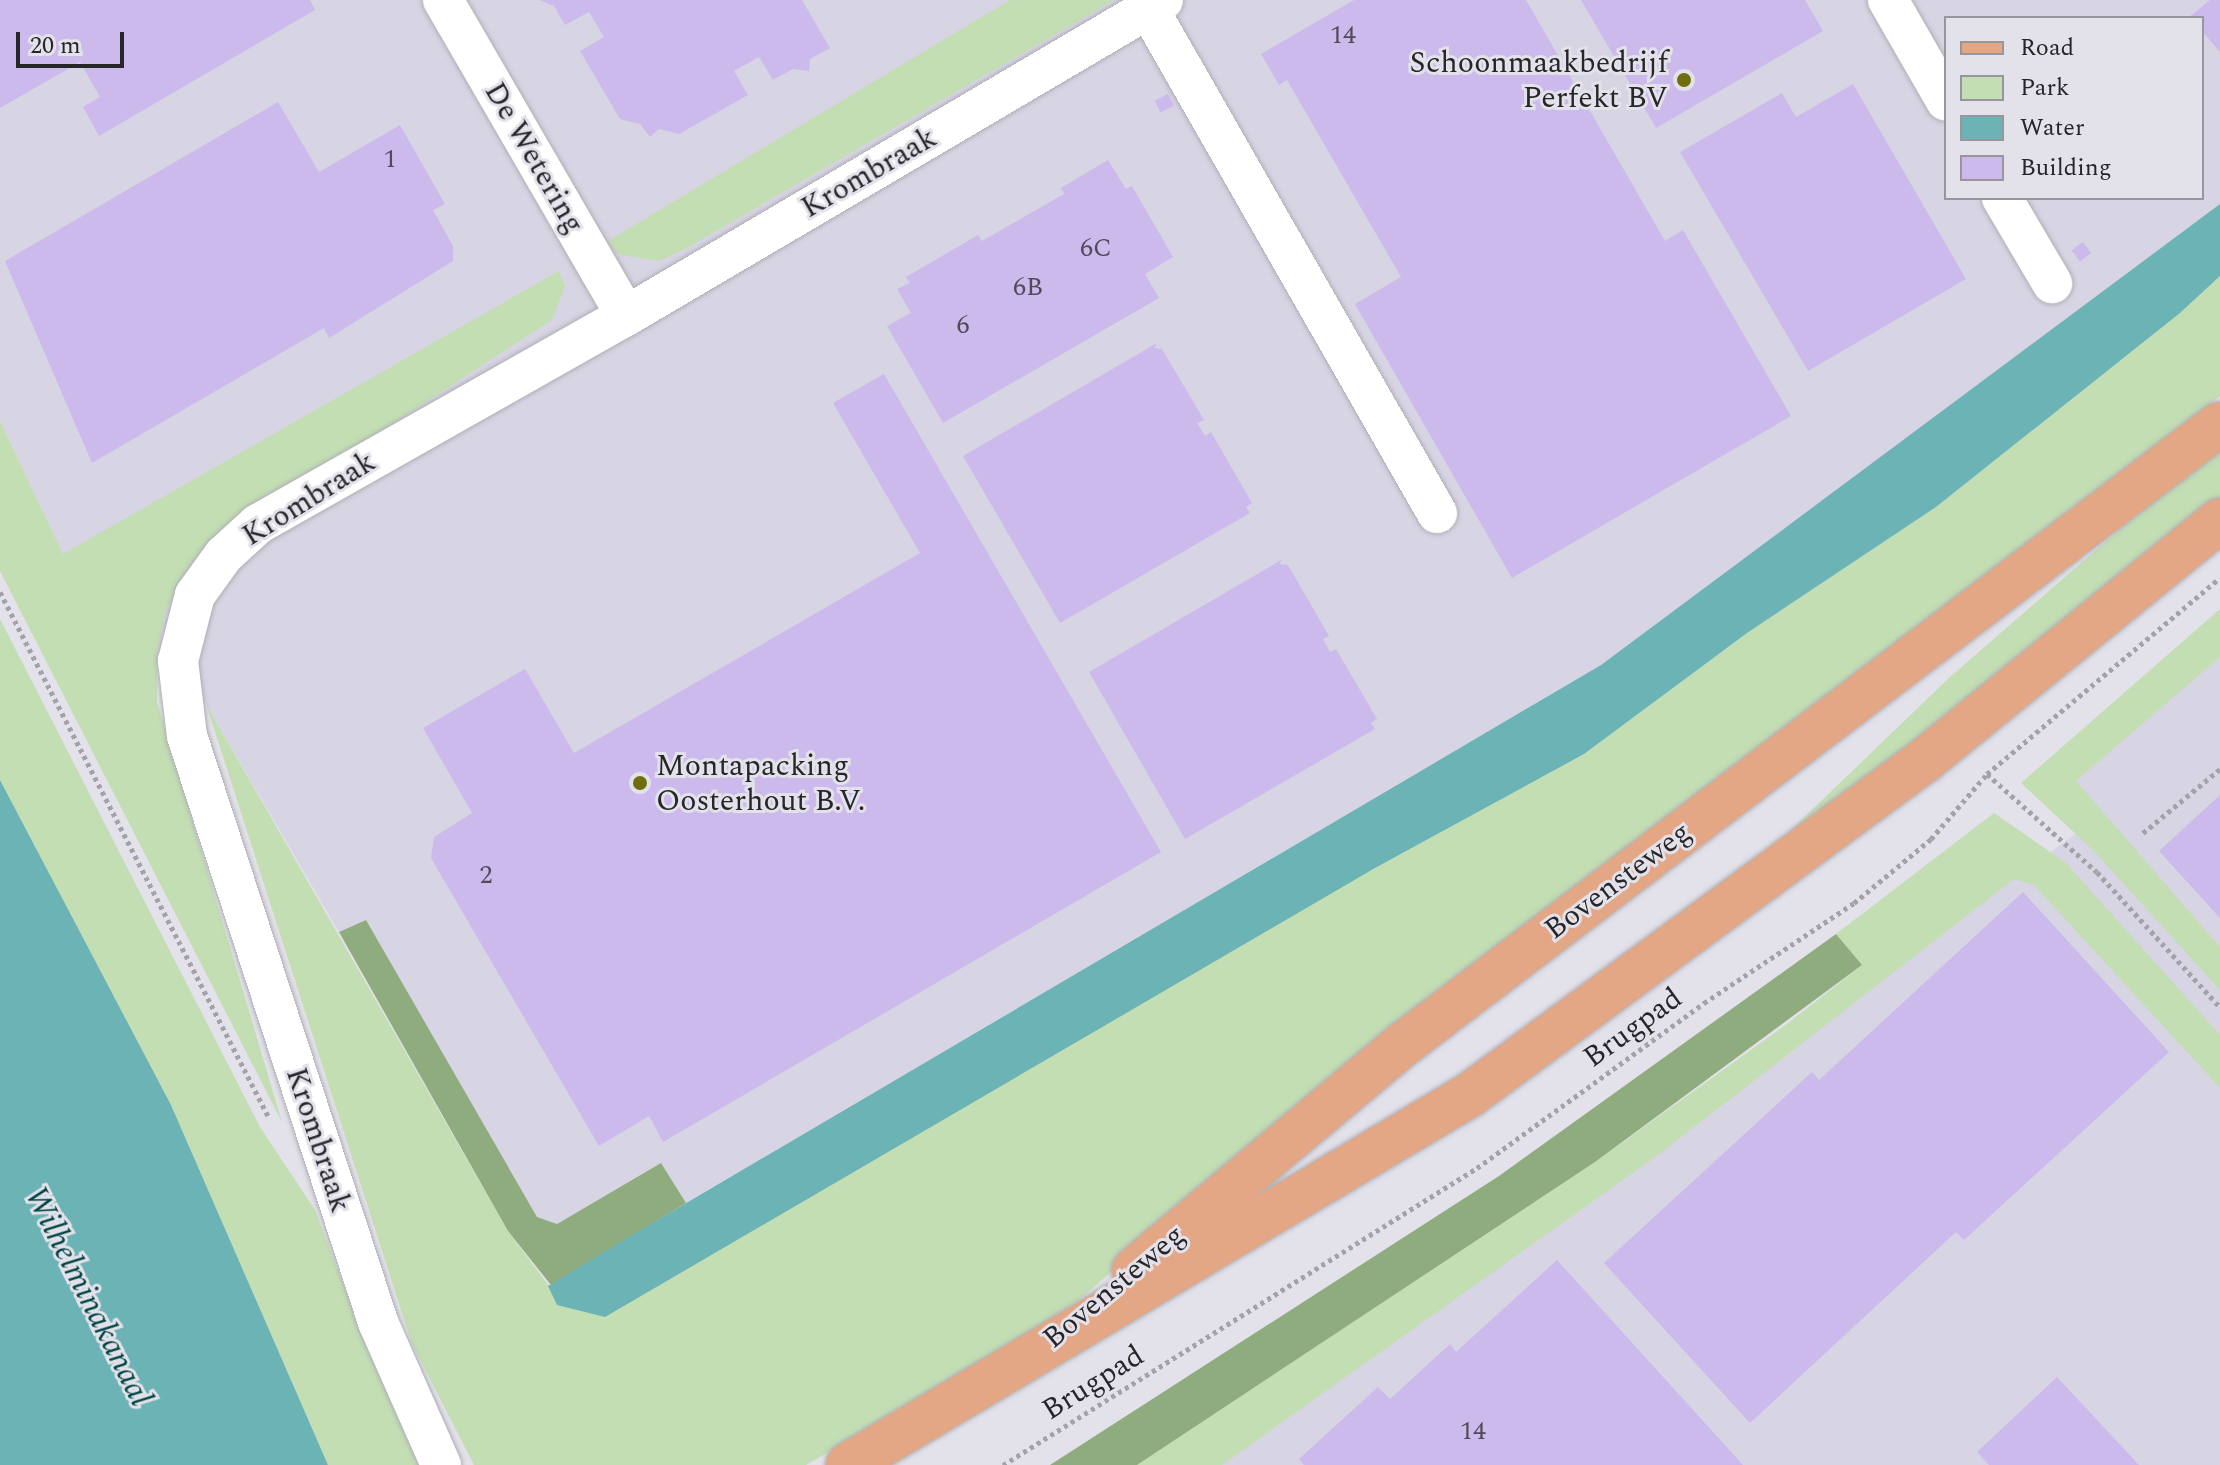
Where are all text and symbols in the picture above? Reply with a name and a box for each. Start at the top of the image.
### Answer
scale bar [20,16,128,66]
legend [1944,16,2204,200]
house number: 14 [1330,20,1356,52]
text: 20 m [30,28,81,64]
text: Road [2020,30,2074,66]
place label: Schoonmaakbedrijf Perfekt BV [1409,45,1668,116]
text: Park [2020,70,2070,106]
marker: Schoonmaakbedrijf Perfekt BV [1675,71,1693,89]
street label: De Wetering [476,76,592,240]
text: Water [2020,110,2084,146]
street label: Krombraak [795,120,943,226]
house number: 1 [384,144,396,176]
text: Building [2020,150,2112,186]
house number: 6C [1080,233,1112,265]
house number: 6B [1013,272,1043,304]
house number: 6 [957,310,969,342]
street label: Krombraak [236,444,382,554]
place label: Montapacking Oosterhout B.V. [656,748,865,818]
marker: Montapacking Oosterhout B.V. [631,774,649,792]
street label: Bovensteweg [1538,814,1698,948]
house number: 2 [480,860,492,892]
street label: Brugpad [1577,980,1689,1076]
street label: Krombraak [278,1063,358,1217]
water label: Wilhelminakanaal [15,1181,159,1413]
street label: Bovensteweg [1036,1217,1192,1357]
street label: Brugpad [1035,1338,1151,1428]
house number: 14 [1460,1416,1486,1448]

